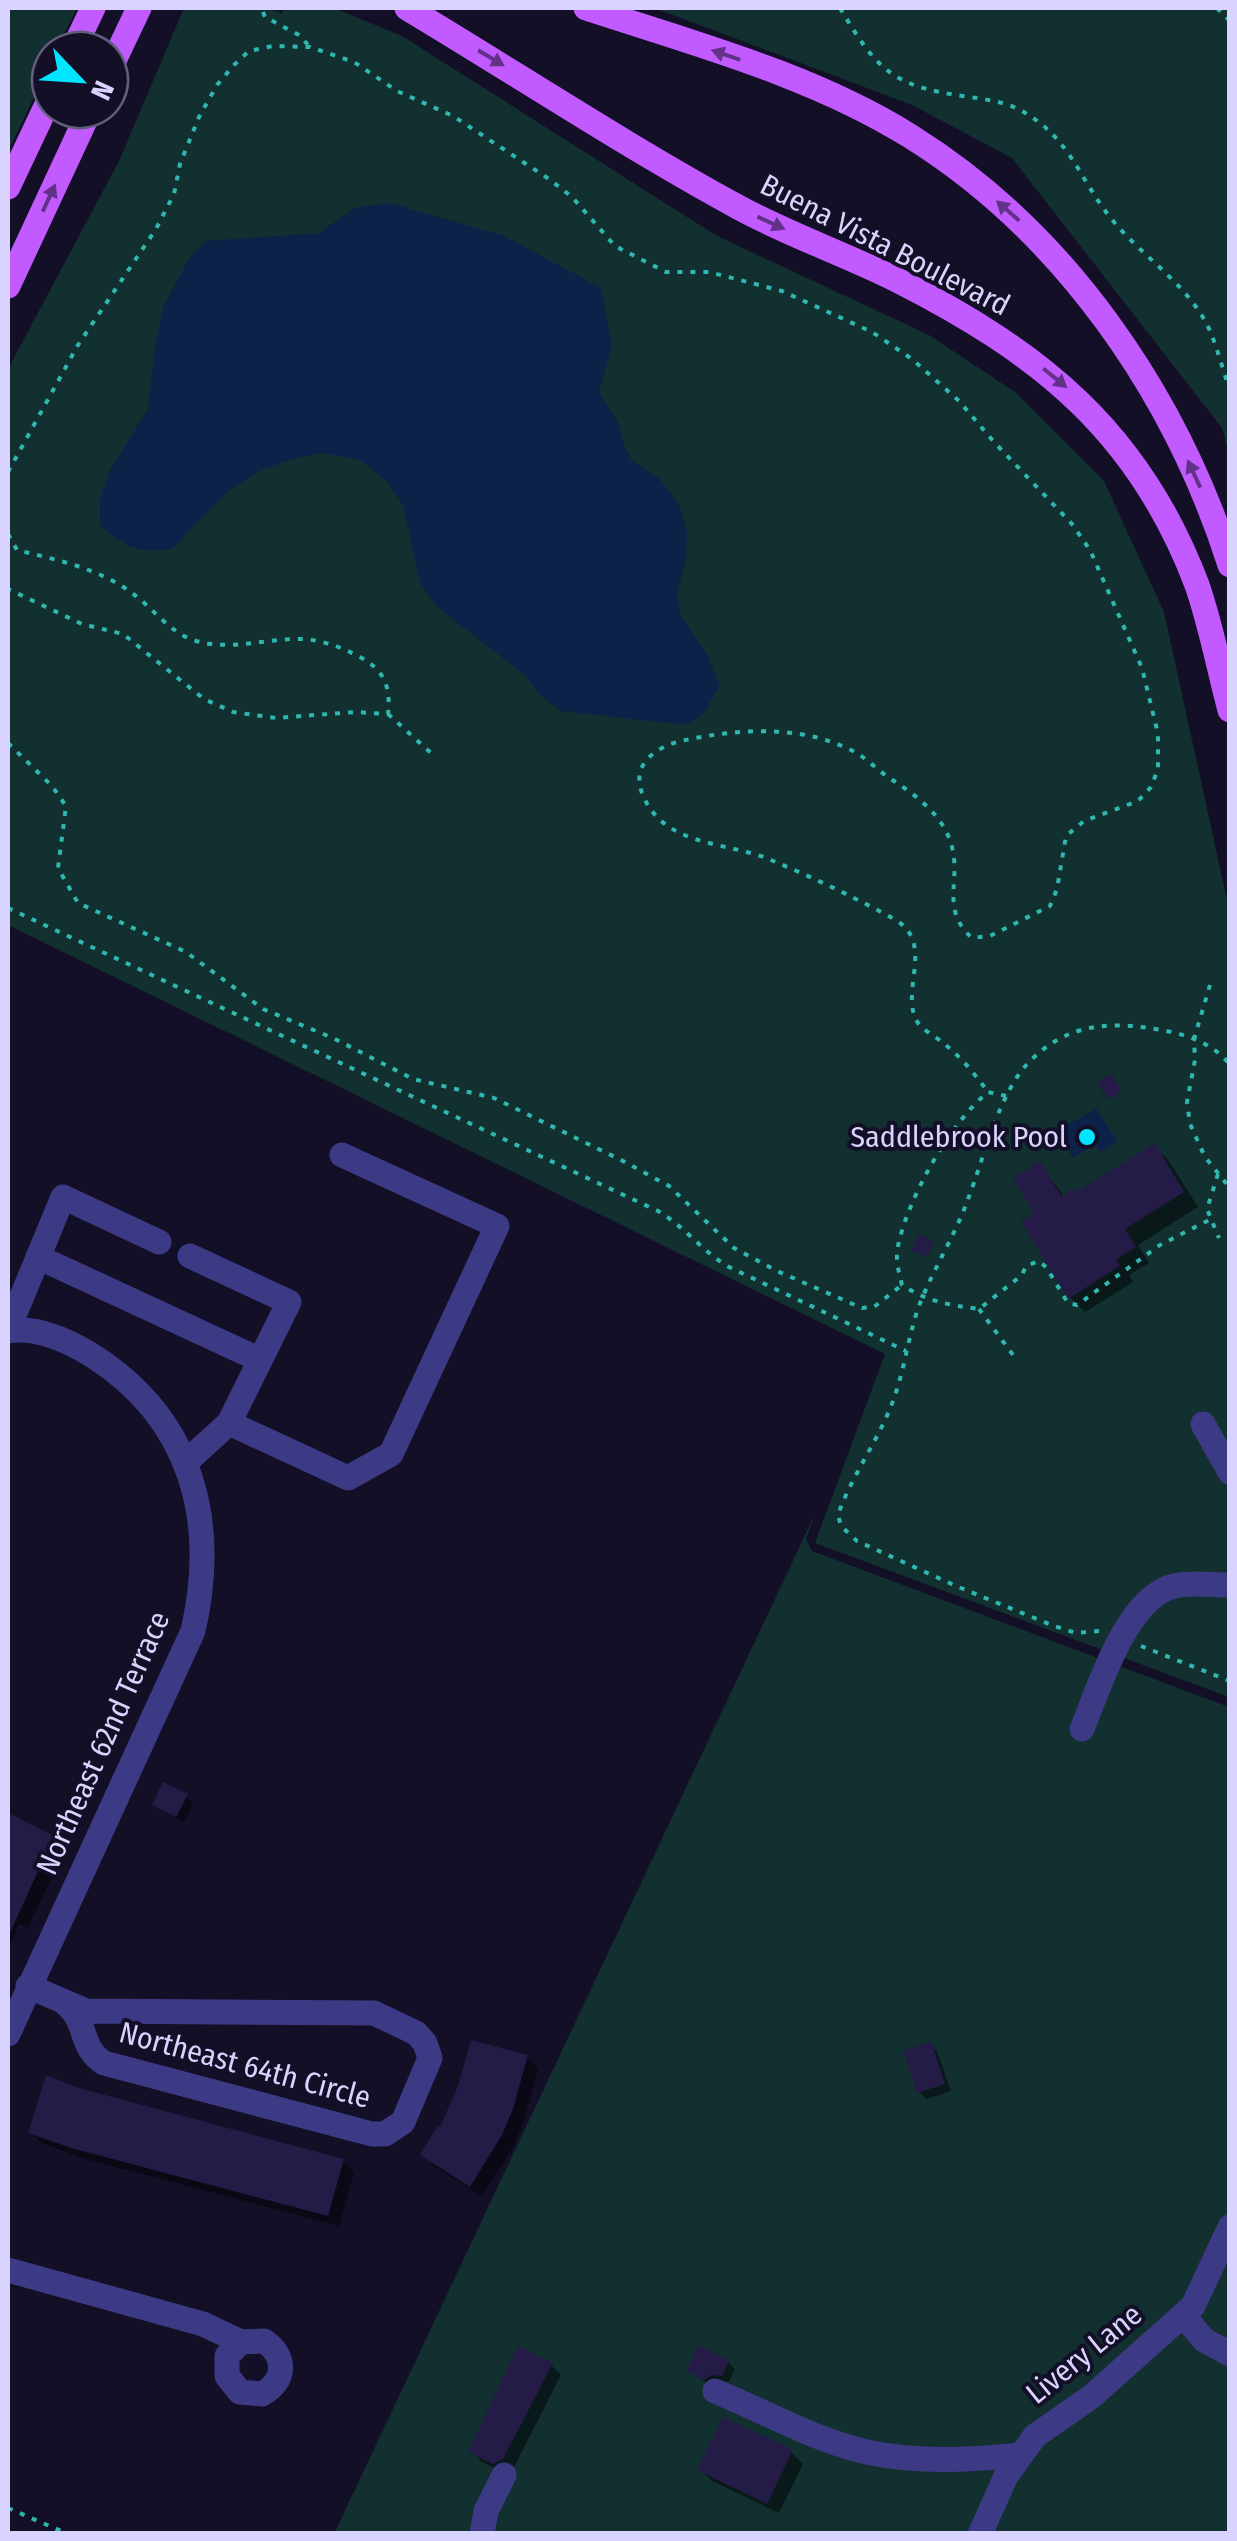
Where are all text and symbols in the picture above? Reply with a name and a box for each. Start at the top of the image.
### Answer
north arrow [30,30,130,130]
one-way arrow [710,47,740,62]
one-way arrow [477,49,505,66]
text: N [84,76,121,105]
street label: Buena Vista Boulevard [754,166,1016,324]
one-way arrow [41,183,57,213]
one-way arrow [996,200,1021,222]
one-way arrow [757,214,786,231]
one-way arrow [1042,367,1067,388]
one-way arrow [1186,459,1203,488]
place label: Saddlebrook Pool [850,1119,1067,1155]
marker: Saddlebrook Pool [1076,1126,1098,1148]
street label: Northeast 62nd Terrace [29,1606,177,1880]
street label: Northeast 64th Circle [115,2014,375,2116]
street label: Livery Lane [1019,2297,1149,2411]

